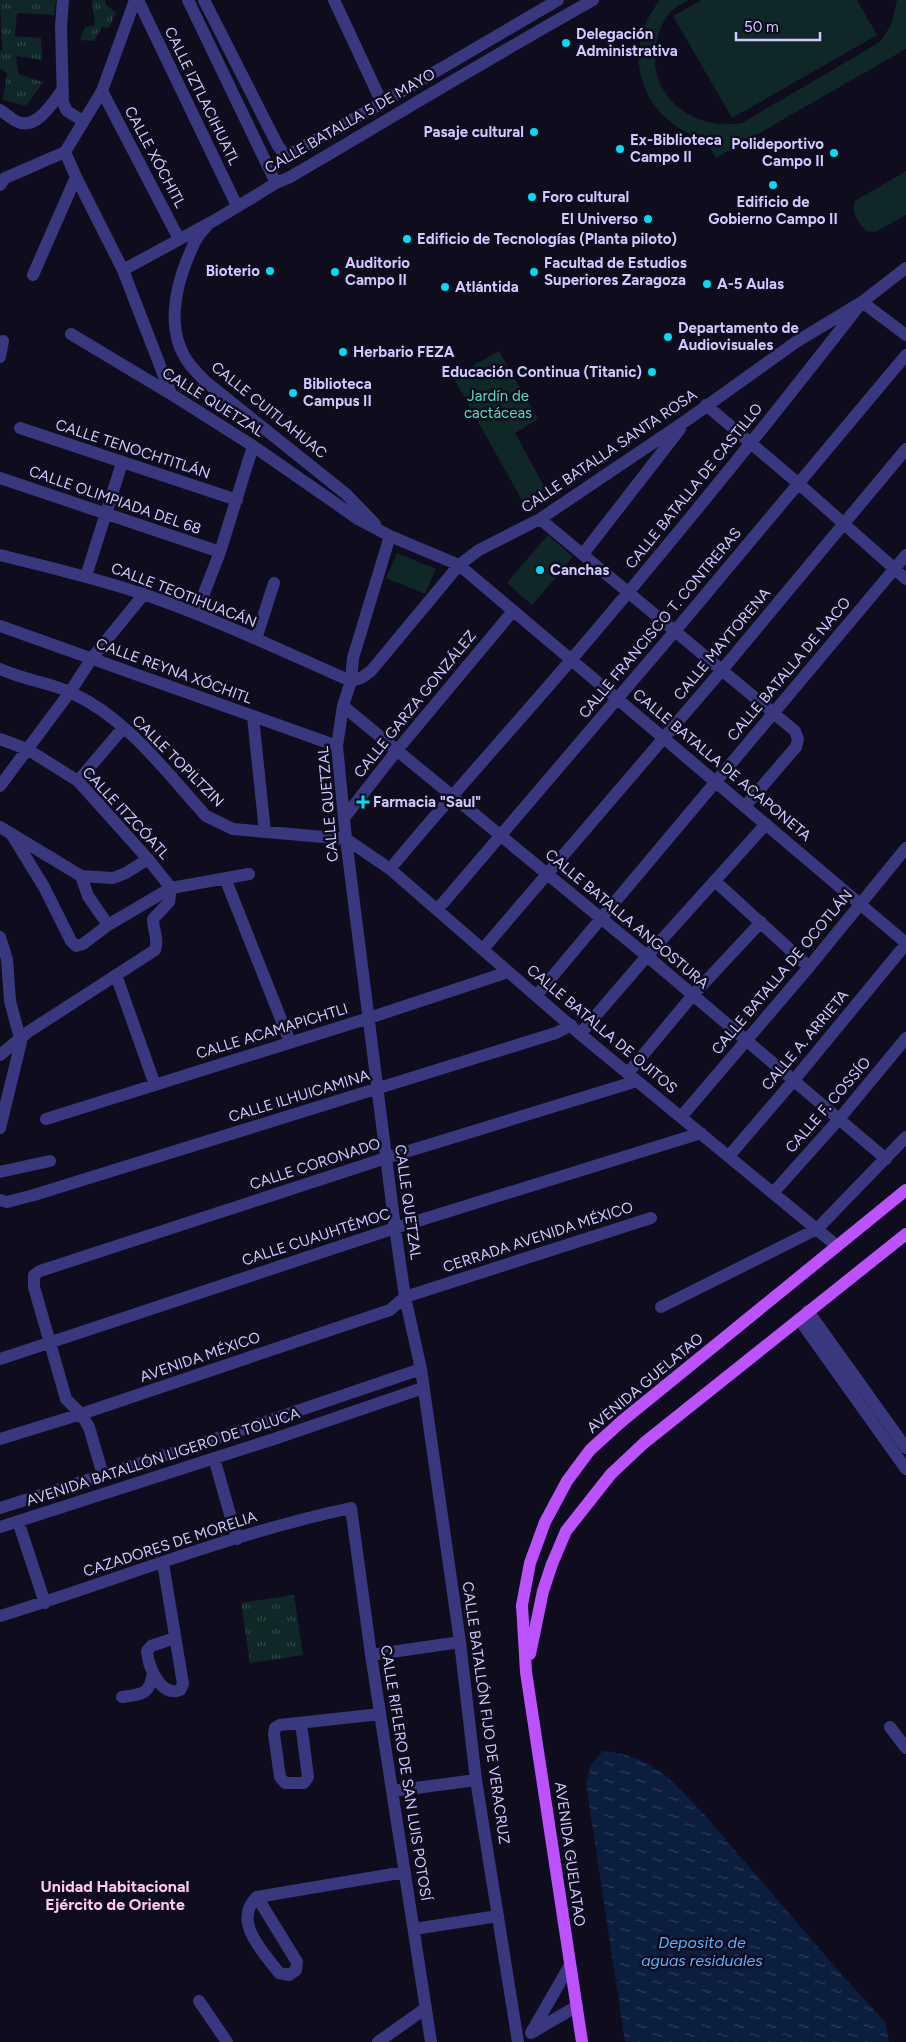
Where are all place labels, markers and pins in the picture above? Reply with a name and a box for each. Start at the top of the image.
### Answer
place label: Delegación Administrativa [576,25,678,60]
marker: Delegación Administrativa [560,37,572,49]
place label: Pasaje cultural [424,123,524,141]
marker: Pasaje cultural [528,126,540,138]
place label: Ex-Biblioteca Campo II [630,131,722,166]
place label: Polideportivo Campo II [731,135,824,170]
marker: Ex-Biblioteca Campo II [614,143,626,155]
marker: Polideportivo Campo II [828,147,840,159]
marker: Edificio de Gobierno Campo II [767,179,779,191]
place label: Foro cultural [542,188,629,206]
marker: Foro cultural [526,191,538,203]
place label: Edificio de Gobierno Campo II [708,193,838,228]
place label: El Universo [561,210,638,228]
marker: El Universo [642,213,654,225]
place label: Edificio de Tecnologías (Planta piloto) [417,230,677,248]
marker: Edificio de Tecnologías (Planta piloto) [401,233,413,245]
place label: Auditorio Campo II [345,254,410,289]
place label: Facultad de Estudios Superiores Zaragoza [544,254,687,289]
place label: Bioterio [206,262,260,280]
marker: Bioterio [264,265,276,277]
marker: Auditorio Campo II [329,266,341,278]
marker: Facultad de Estudios Superiores Zaragoza [528,266,540,278]
place label: A-5 Aulas [717,275,784,293]
place label: Atlántida [455,278,519,296]
marker: A-5 Aulas [701,278,713,290]
marker: Atlántida [439,281,451,293]
place label: Departamento de Audiovisuales [678,319,799,354]
marker: Departamento de Audiovisuales [662,331,674,343]
place label: Herbario FEZA [353,343,455,361]
marker: Herbario FEZA [337,346,349,358]
place label: Educación Continua (Titanic) [441,363,642,381]
marker: Educación Continua (Titanic) [646,366,658,378]
place label: Biblioteca Campus II [303,375,372,410]
marker: Biblioteca Campus II [287,387,299,399]
place label: Canchas [550,561,609,579]
marker: Canchas [534,564,546,576]
place label: Farmacia "Saul" [373,793,481,811]
marker: Farmacia "Saul" [357,796,369,808]

